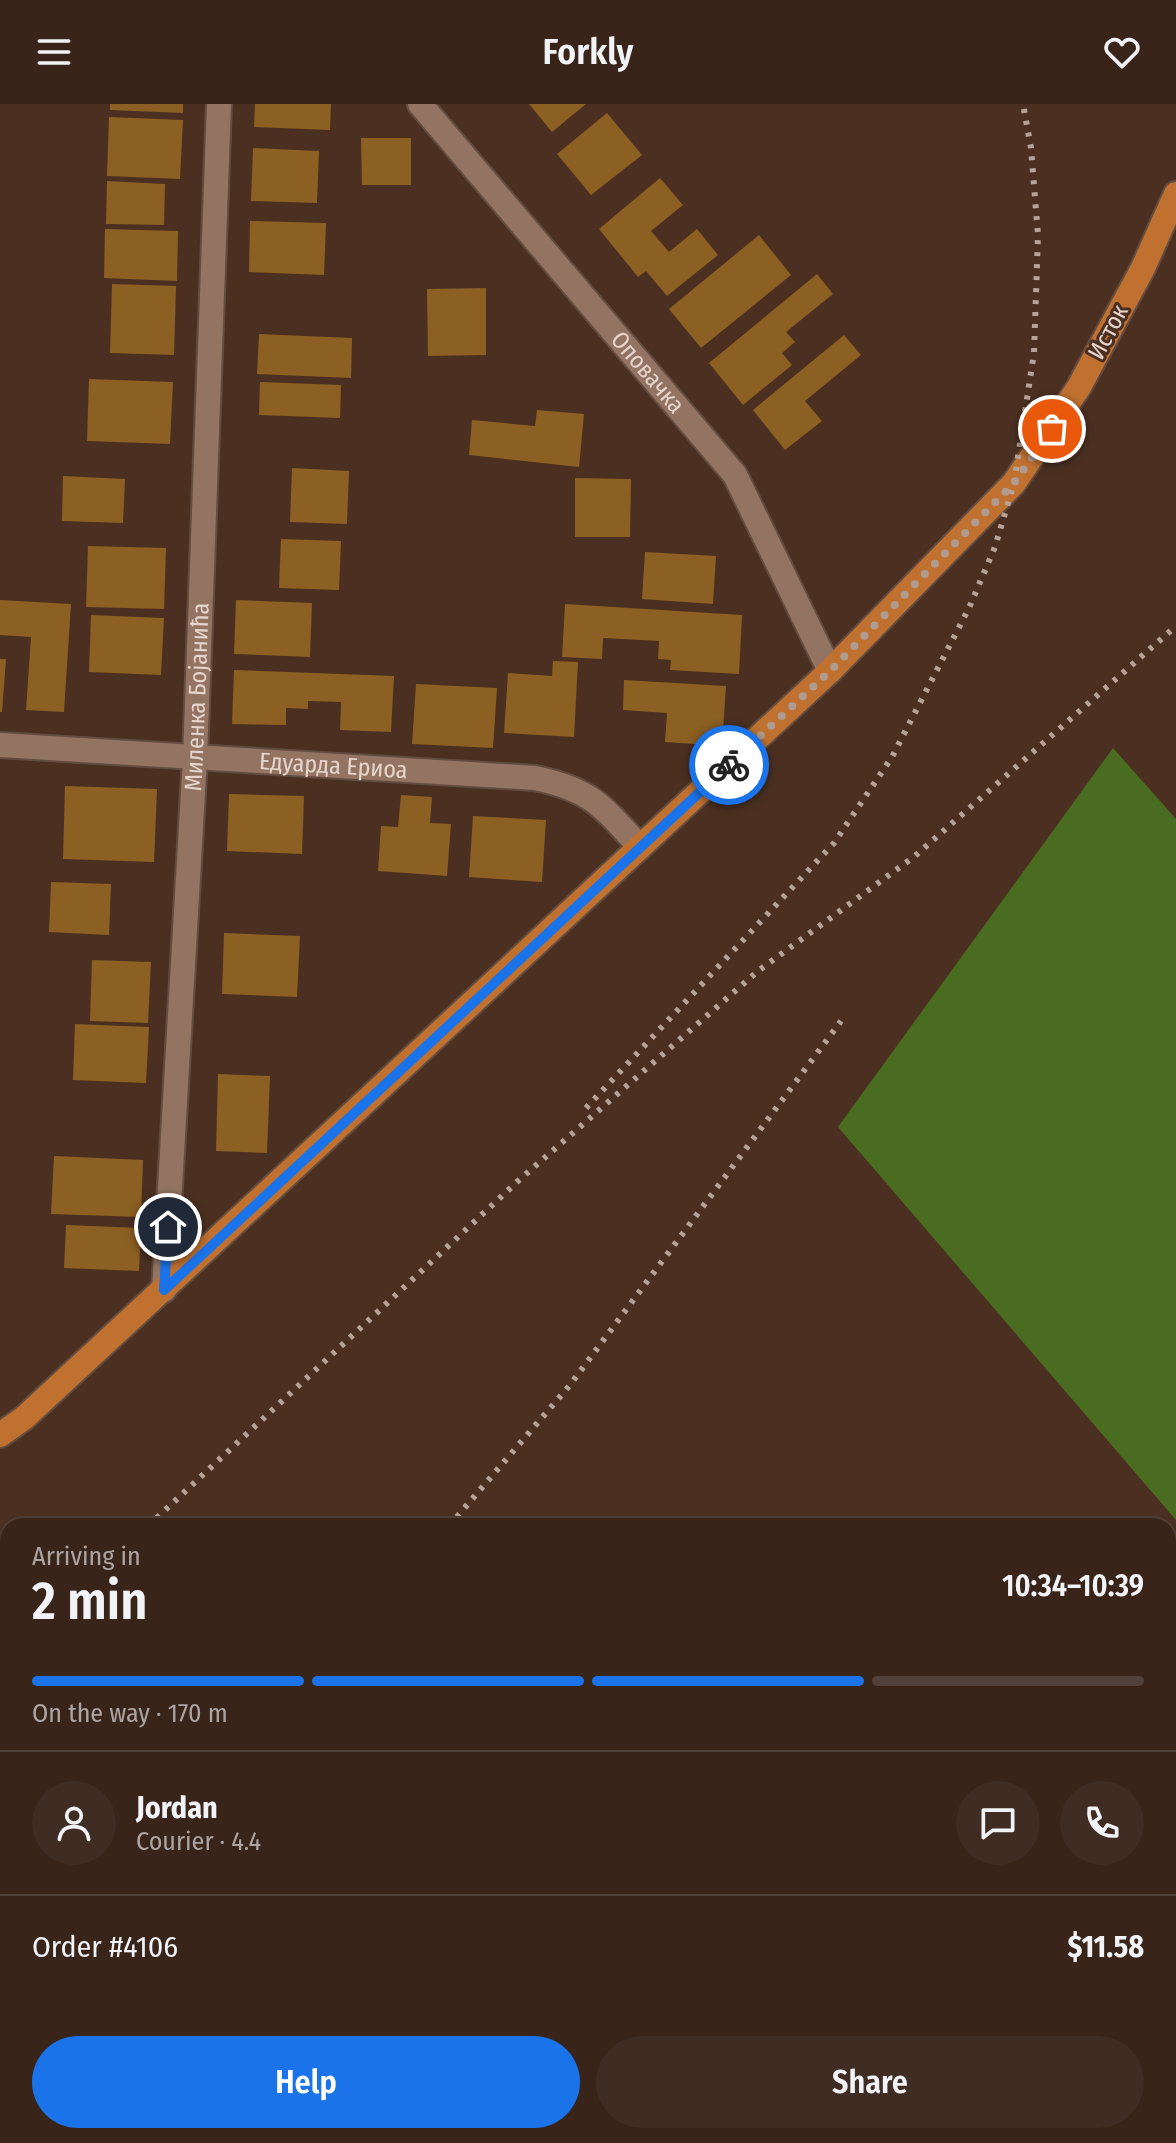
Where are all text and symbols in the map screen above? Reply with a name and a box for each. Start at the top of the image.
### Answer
icon: menu [32,30,76,74]
text: Forkly [542,30,634,74]
icon: heart [1100,30,1144,74]
street label: Исток [1082,299,1134,364]
street label: Оповачка [605,326,690,419]
pin [1018,395,1086,463]
icon: bag [1030,407,1074,451]
street label: Миленка Бојанића [179,602,215,792]
courier [689,725,769,805]
icon: bike [707,743,751,787]
street label: Едуарда Ериоа [258,747,408,784]
pin [134,1193,202,1261]
icon: home [146,1205,190,1249]
text: Arriving in [32,1541,141,1572]
text: 10:34–10:39 [1002,1568,1144,1604]
text: 2 min [32,1570,148,1633]
text: On the way · 170 m [32,1698,228,1729]
button: person [32,1781,116,1865]
button: chat [956,1781,1040,1865]
button: phone [1060,1781,1144,1865]
text: Jordan [136,1790,218,1826]
text: Courier · 4.4 [136,1826,261,1857]
text: Order #4106 [32,1929,178,1965]
text: $11.58 [1068,1929,1144,1965]
button: Help [32,2036,580,2128]
button: Share [596,2036,1144,2128]

